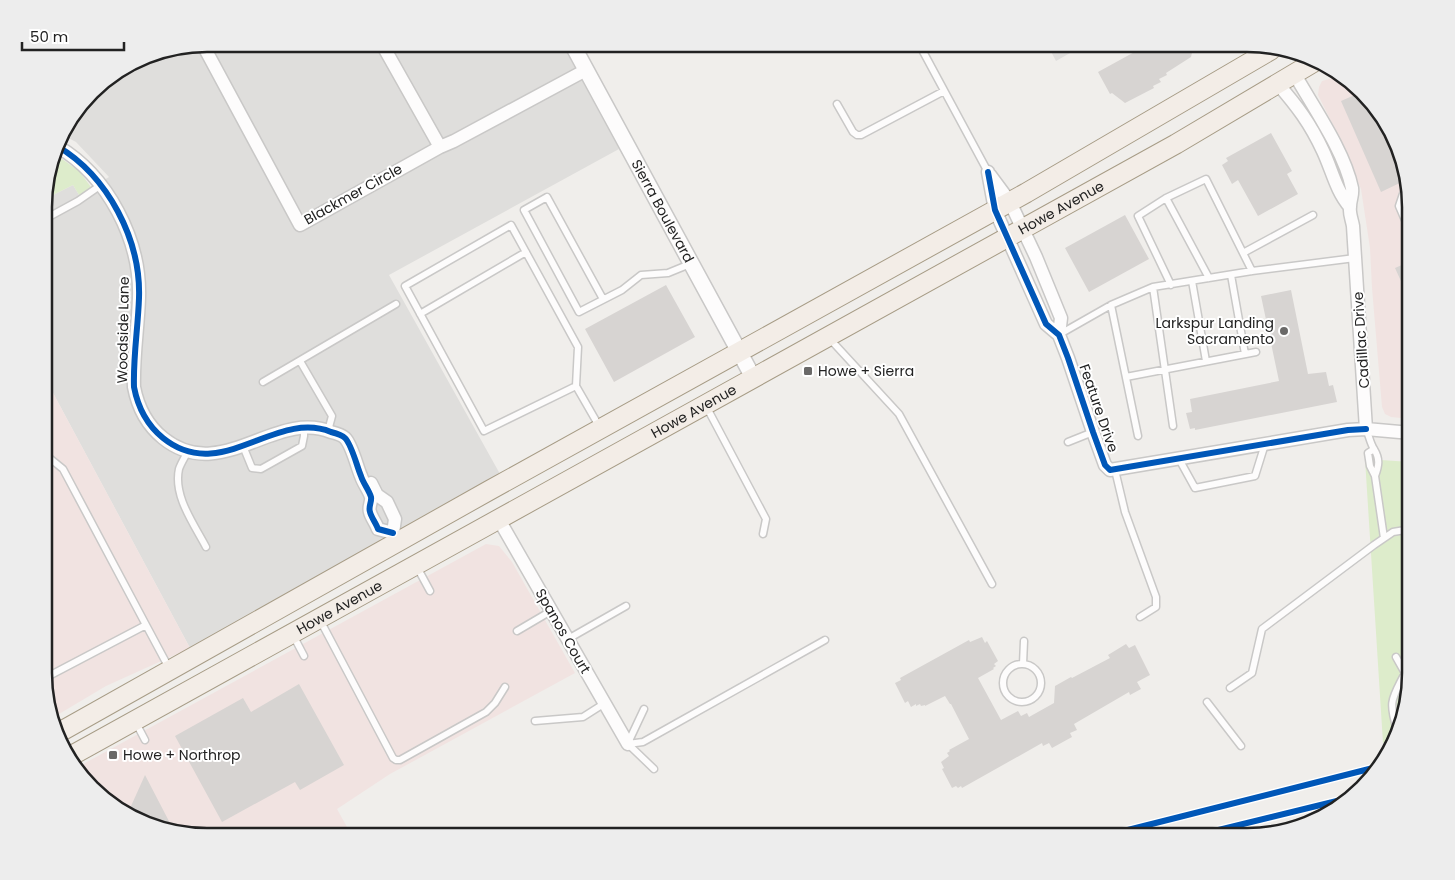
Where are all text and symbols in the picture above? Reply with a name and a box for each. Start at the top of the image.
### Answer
scale bar [22,20,125,52]
text: 50 m [30,26,68,47]
street label: Sierra Boulevard [627,156,699,266]
street label: Blackmer Circle [300,159,406,229]
street label: Howe Avenue [1015,176,1108,239]
street label: Woodside Lane [112,276,134,384]
street label: Cadillac Drive [1348,291,1374,389]
place label: Larkspur Landing Sacramento [1156,313,1274,349]
marker: Larkspur Landing Sacramento [1278,325,1290,337]
place label: Howe + Sierra [818,361,914,381]
street label: Feature Drive [1075,361,1124,455]
marker: Howe + Sierra [802,365,814,377]
street label: Howe Avenue [647,379,740,443]
street label: Howe Avenue [293,575,386,639]
street label: Spanos Court [531,585,595,677]
place label: Howe + Northrop [123,745,241,765]
marker: Howe + Northrop [107,749,119,761]

